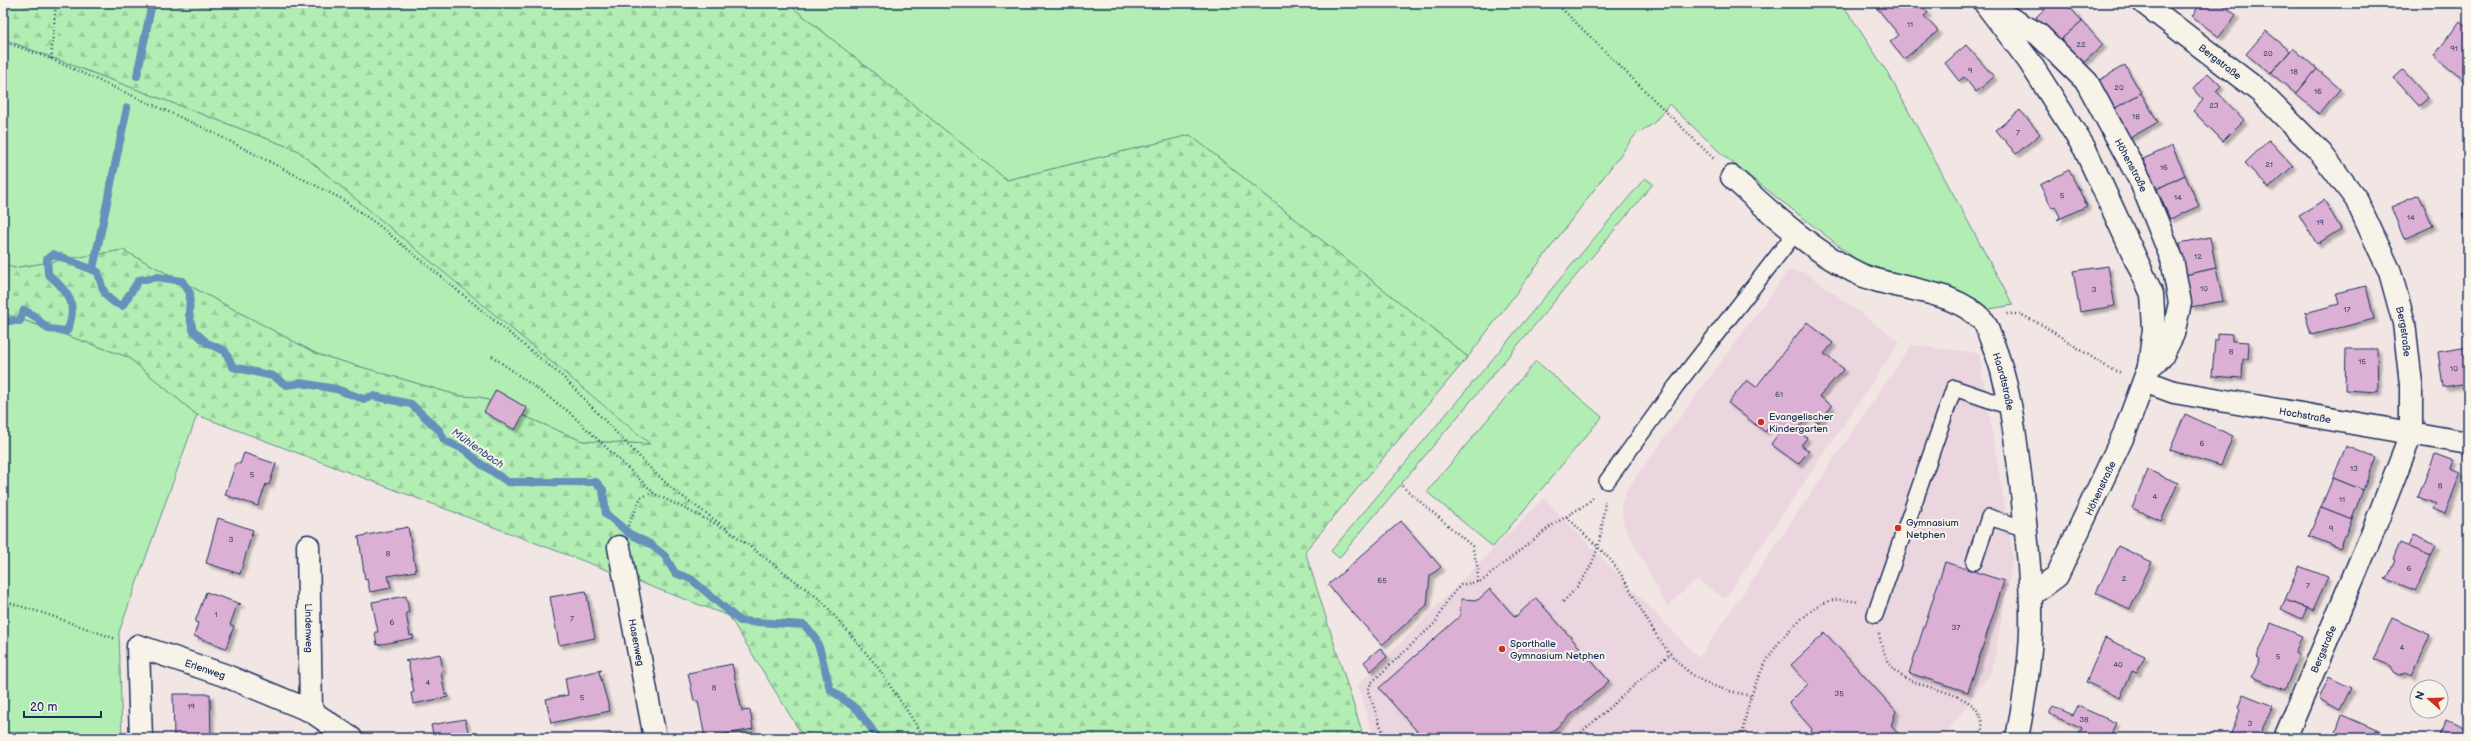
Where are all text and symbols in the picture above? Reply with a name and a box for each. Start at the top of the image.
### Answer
house number: 11 [1907,20,1913,29]
house number: 22 [2076,40,2086,49]
street label: Bergstraße [2196,42,2243,82]
house number: 91 [2450,44,2458,53]
house number: 20 [2263,49,2273,58]
house number: 9 [1968,66,1973,75]
house number: 18 [2290,67,2298,76]
house number: 20 [2114,83,2124,92]
house number: 16 [2314,87,2322,96]
house number: 23 [2209,101,2219,110]
house number: 18 [2132,112,2140,121]
house number: 7 [2016,128,2020,137]
street label: Höhenstraße [2112,137,2149,194]
house number: 21 [2265,160,2273,169]
house number: 16 [2160,163,2168,172]
house number: 5 [2060,191,2065,200]
house number: 14 [2174,193,2182,202]
house number: 14 [2407,213,2415,222]
house number: 19 [2316,218,2324,227]
house number: 12 [2194,252,2202,261]
house number: 10 [2200,284,2208,293]
house number: 3 [2092,285,2097,294]
house number: 17 [2343,305,2351,314]
street label: Bergstraße [2393,305,2413,357]
house number: 8 [2229,347,2234,356]
street label: Haardtstraße [1990,351,2016,412]
house number: 15 [2358,357,2366,366]
house number: 10 [2450,364,2458,373]
house number: 61 [1775,390,1783,399]
street label: Hochstraße [2278,405,2332,426]
place label: Evangelischer Kindergarten [1769,411,1834,435]
marker: Evangelischer Kindergarten [1756,417,1766,427]
water label: Mühlenbach [449,426,506,471]
house number: 6 [2200,439,2205,448]
street label: Höhenstraße [2083,459,2119,518]
house number: 13 [2350,464,2358,473]
house number: 5 [250,470,255,479]
house number: 8 [2438,481,2443,490]
house number: 4 [2153,492,2158,501]
house number: 11 [2339,495,2345,504]
place label: Gymnasium Netphen [1906,517,1959,541]
marker: Gymnasium Netphen [1893,523,1903,533]
house number: 9 [2329,524,2334,533]
house number: 3 [229,535,234,544]
house number: 8 [386,549,391,558]
house number: 6 [2407,564,2412,573]
house number: 2 [2122,574,2127,583]
house number: 65 [1377,576,1387,585]
house number: 7 [2306,581,2310,590]
street label: Lindenweg [302,603,315,653]
house number: 1 [214,610,218,619]
house number: 7 [570,614,574,623]
house number: 6 [390,618,395,627]
street label: Hasenweg [626,618,646,667]
house number: 37 [1952,623,1960,632]
street label: Bergstraße [2309,624,2339,675]
place label: Sporthalle Gymnasium Netphen [1510,638,1605,662]
house number: 4 [2400,643,2405,652]
marker: Sporthalle Gymnasium Netphen [1497,644,1507,654]
house number: 5 [2276,652,2281,661]
street label: Erlenweg [183,657,227,682]
house number: 40 [2113,660,2123,669]
house number: 4 [426,678,431,687]
north arrow [2409,679,2449,719]
house number: 8 [712,683,717,692]
house number: 35 [1834,689,1844,698]
text: N [2413,690,2428,702]
scale bar [24,693,101,719]
house number: 5 [580,693,585,702]
text: 20 m [30,700,57,715]
house number: 19 [187,702,195,711]
house number: 38 [2079,715,2089,724]
house number: 3 [2248,719,2253,728]

